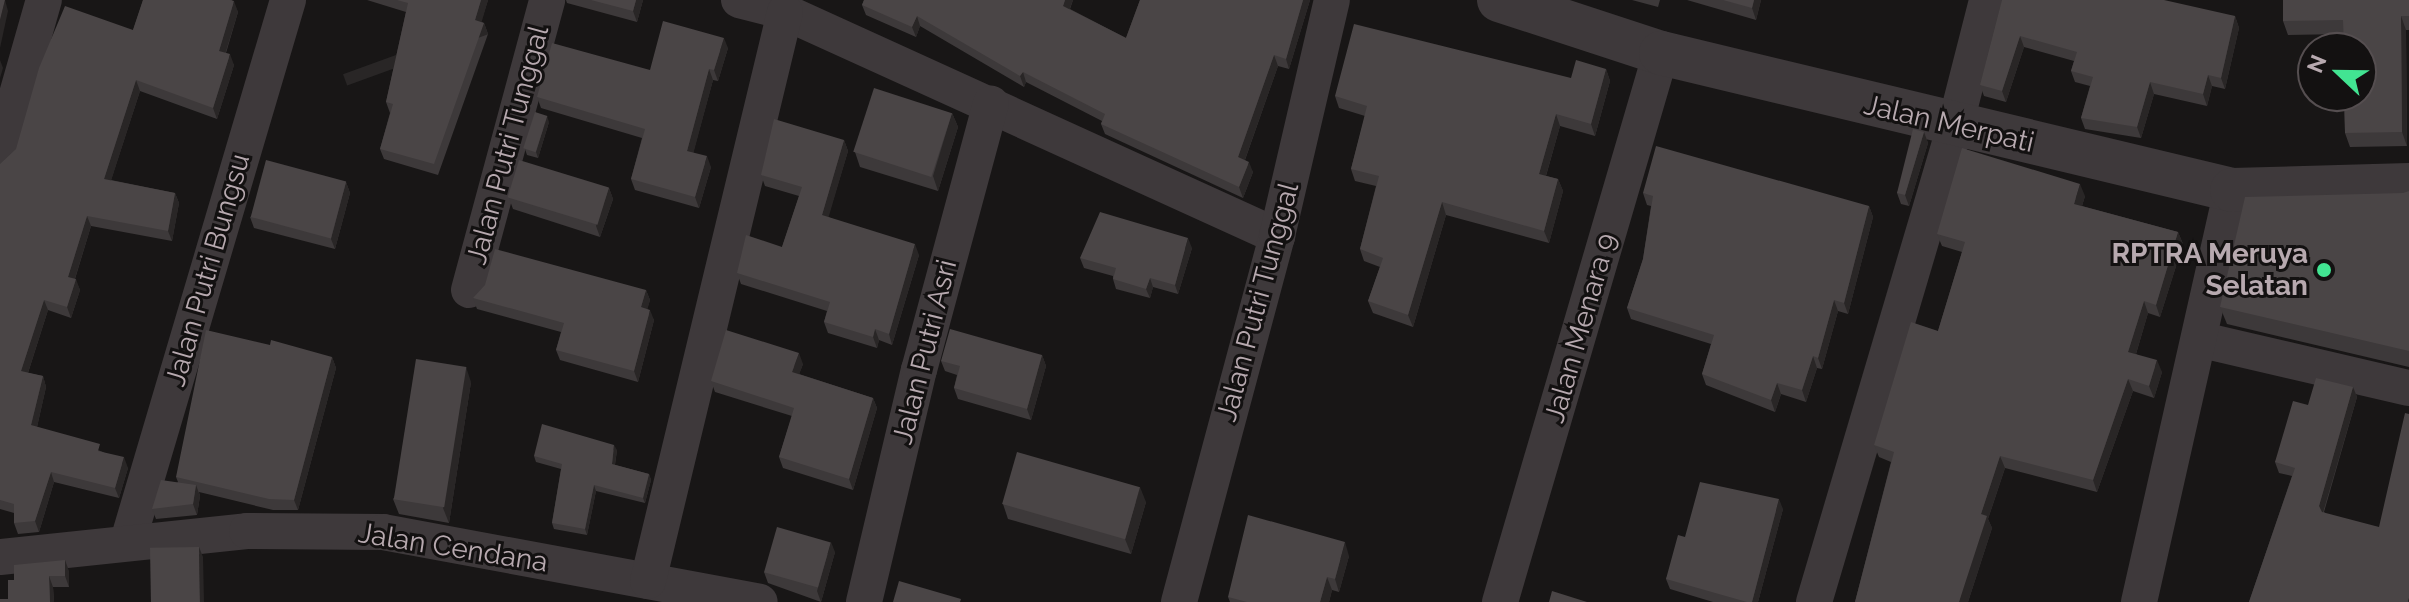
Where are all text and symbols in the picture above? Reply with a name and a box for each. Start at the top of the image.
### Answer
street label: Jalan Putri Tunggal [460,22,556,268]
north arrow [2297,32,2377,112]
text: N [2301,51,2332,76]
street label: Jalan Merpati [1861,88,2037,160]
street label: Jalan Putri Bungsu [159,150,257,390]
street label: Jalan Putri Tunggal [1210,179,1306,425]
street label: Jalan Menara 9 [1538,229,1624,427]
place label: RPTRA Meruya Selatan [2111,237,2308,303]
street label: Jalan Putri Asri [886,256,964,448]
marker: RPTRA Meruya Selatan [2315,261,2333,279]
street label: Jalan Cendana [356,516,550,580]

